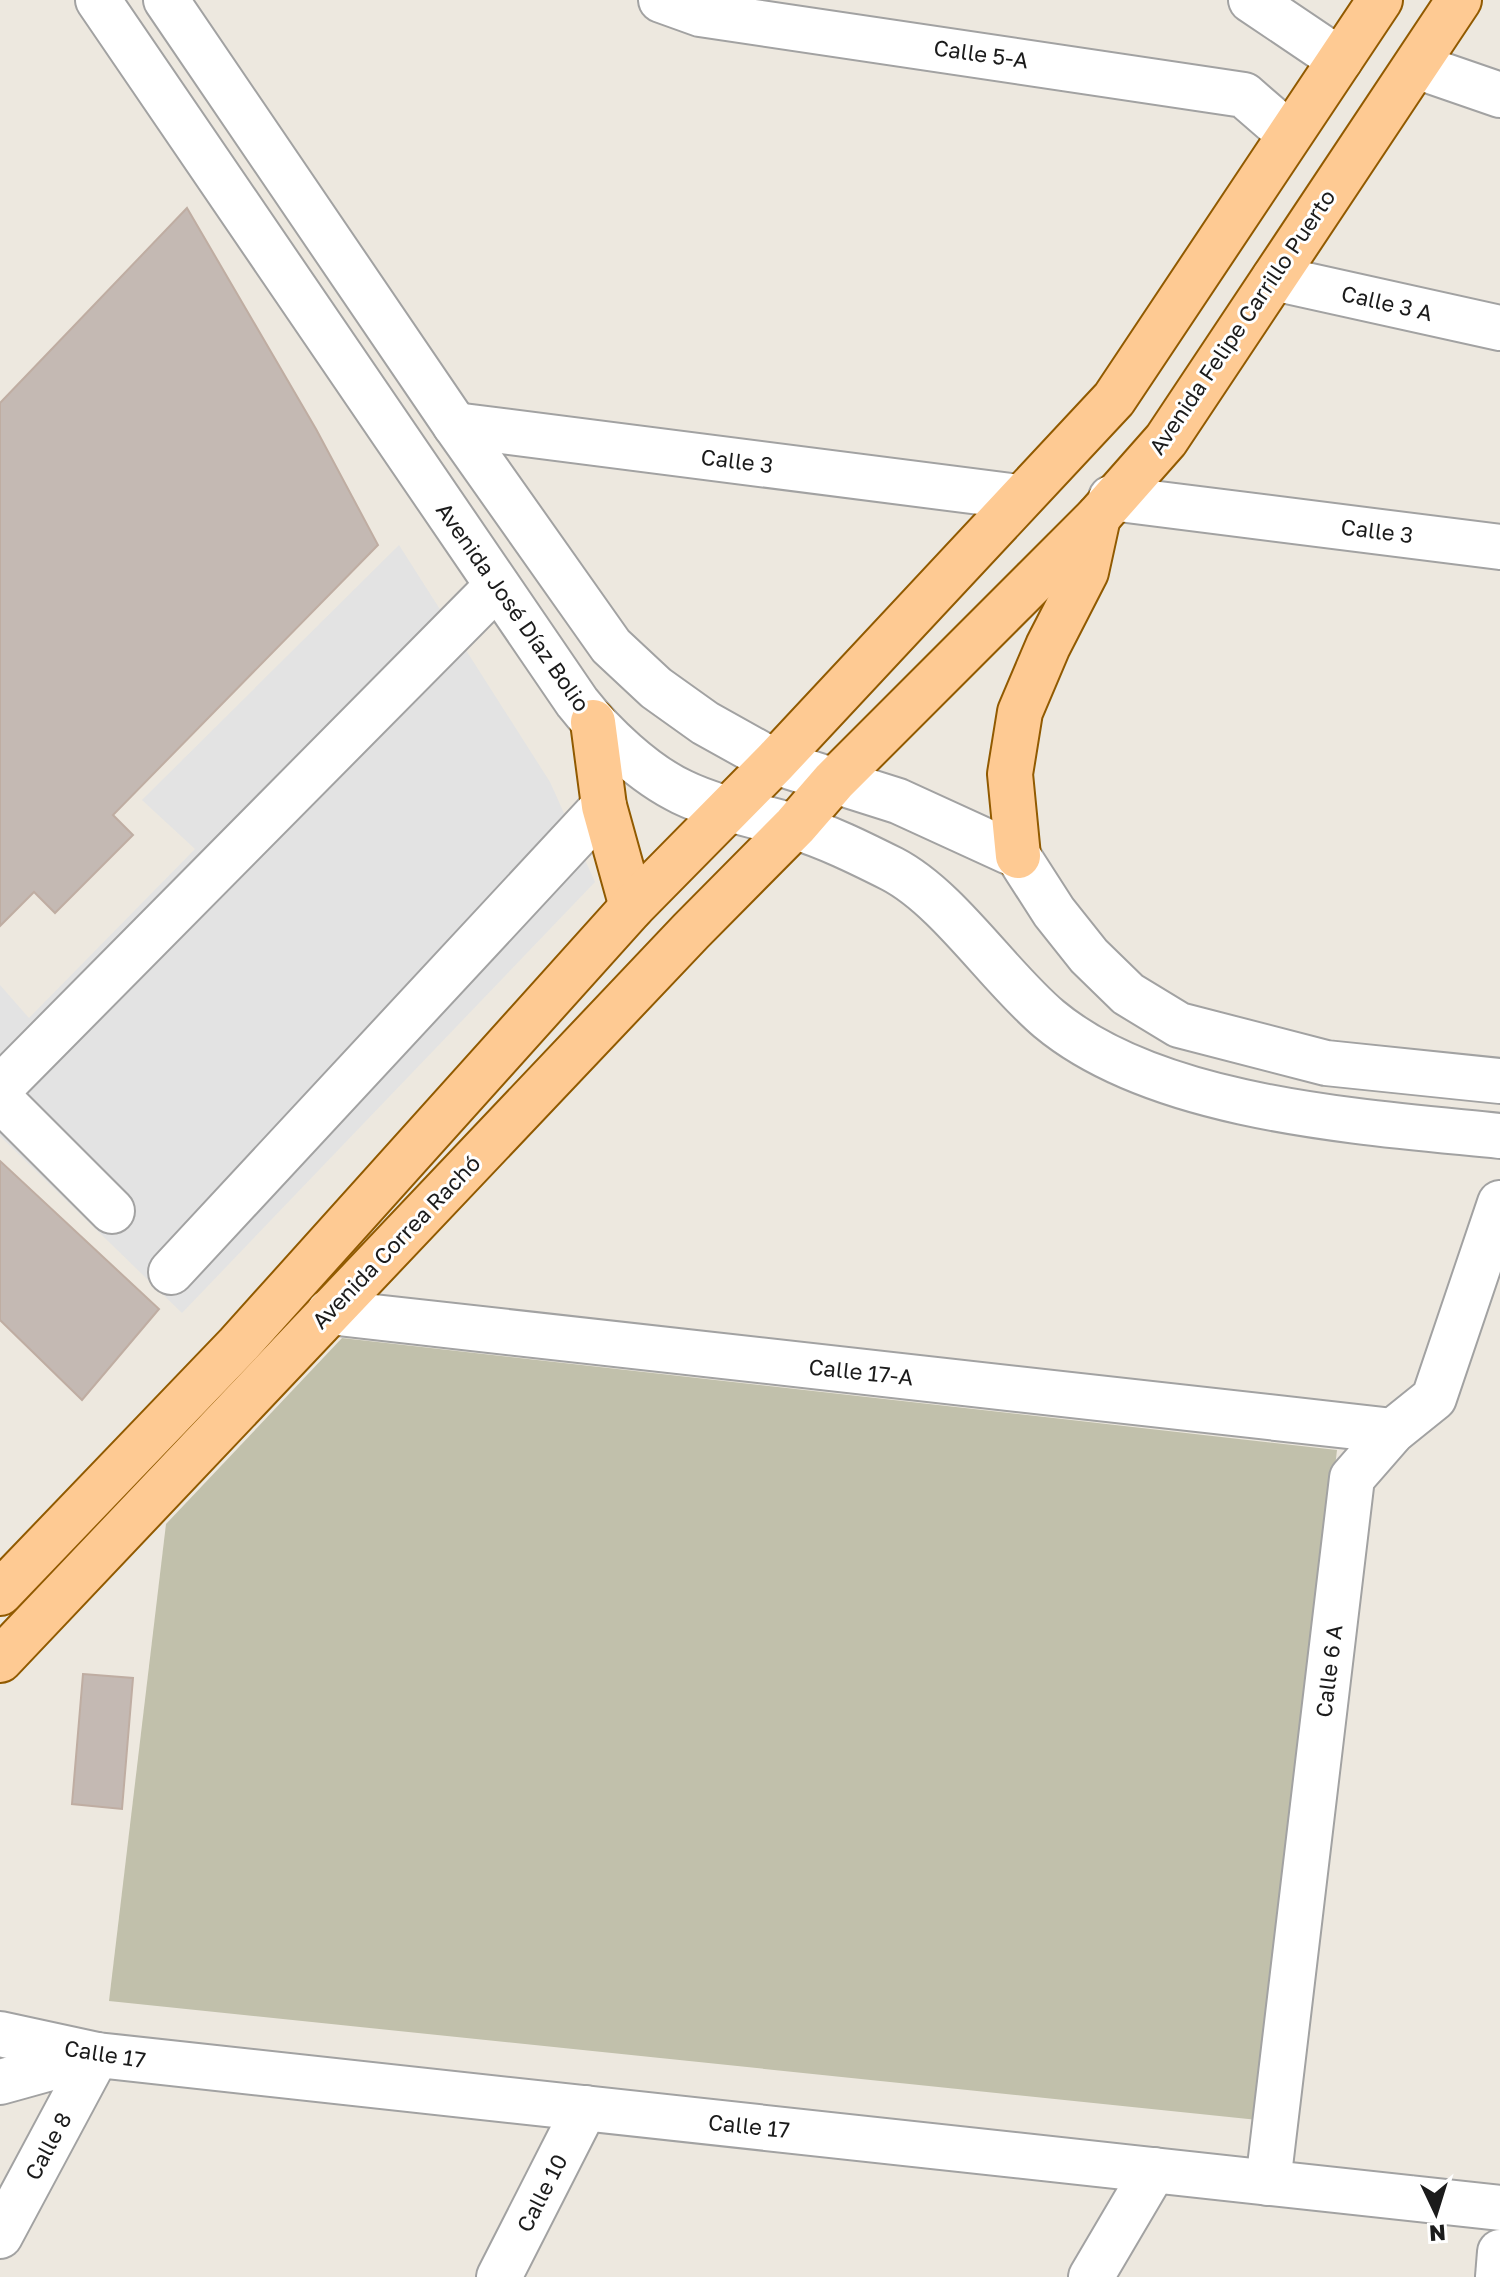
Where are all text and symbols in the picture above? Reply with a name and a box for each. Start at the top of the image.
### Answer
street label: Calle 5-A [932,33,1030,74]
street label: Avenida Felipe Carrillo Puerto [1143,184,1341,459]
street label: Calle 3 A [1339,279,1436,326]
street label: Calle 3 [699,443,775,478]
street label: Avenida José Díaz Bolio [431,497,596,716]
street label: Calle 3 [1339,513,1415,548]
street label: Avenida Correa Rachó [306,1149,485,1334]
street label: Calle 17-A [807,1353,915,1390]
street label: Calle 6 A [1309,1623,1348,1719]
street label: Calle 17 [63,2034,148,2073]
street label: Calle 8 [19,2107,77,2184]
street label: Calle 17 [707,2108,791,2143]
street label: Calle 10 [510,2149,573,2236]
north arrow [1396,2173,1476,2253]
text: N [1428,2219,1447,2248]

